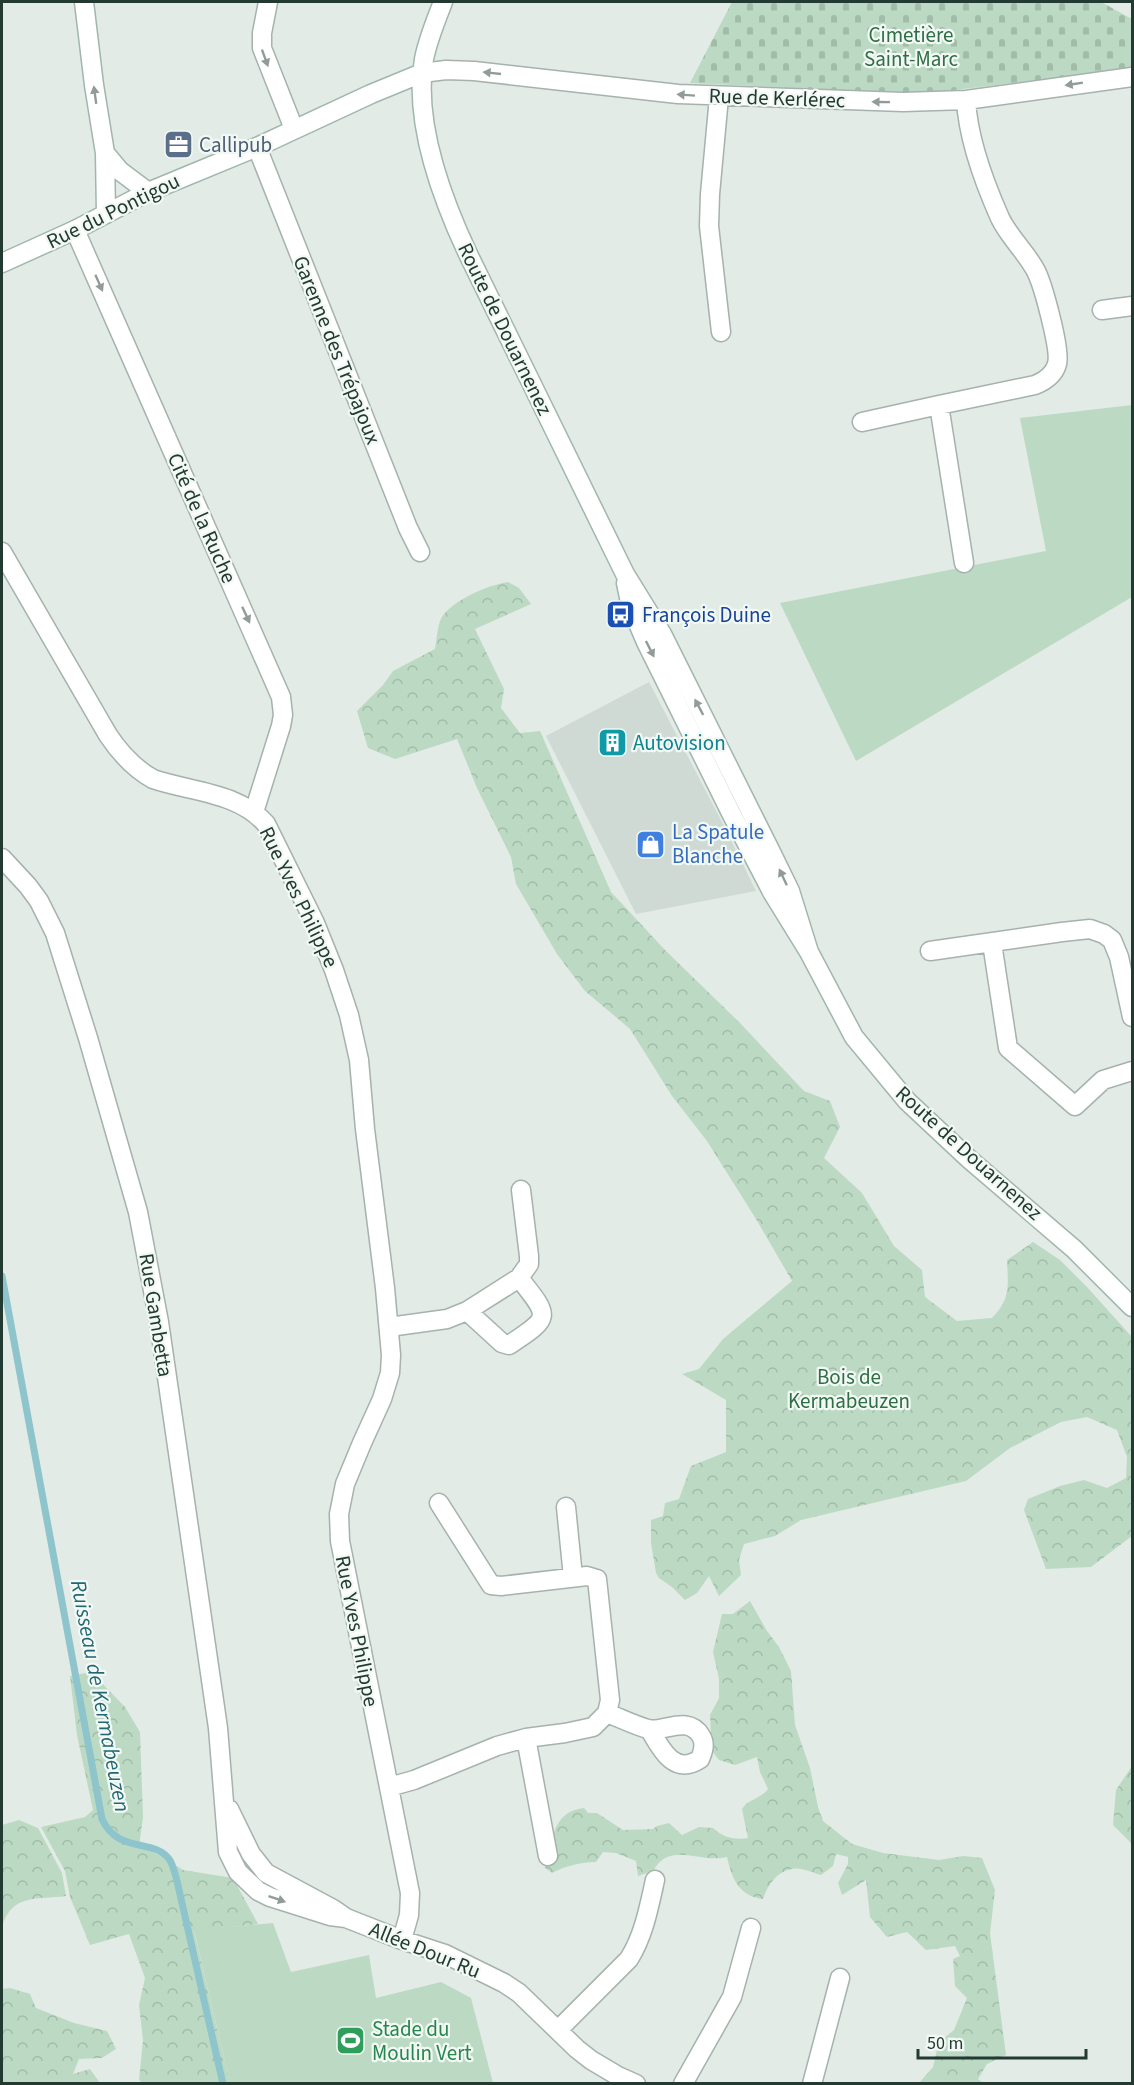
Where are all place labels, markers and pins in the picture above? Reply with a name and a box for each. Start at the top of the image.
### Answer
office icon: Callipub [162,129,194,161]
place label: Callipub [199,130,272,160]
bus stop icon: François Duine [605,599,637,631]
place label: François Duine [642,600,771,630]
building icon: Autovision [596,727,628,759]
place label: Autovision [633,728,726,758]
place label: La Spatule Blanche [672,817,764,871]
shop icon: La Spatule Blanche [635,828,667,860]
place label: Stade du Moulin Vert [372,2014,472,2068]
sports icon: Stade du Moulin Vert [335,2025,367,2057]

